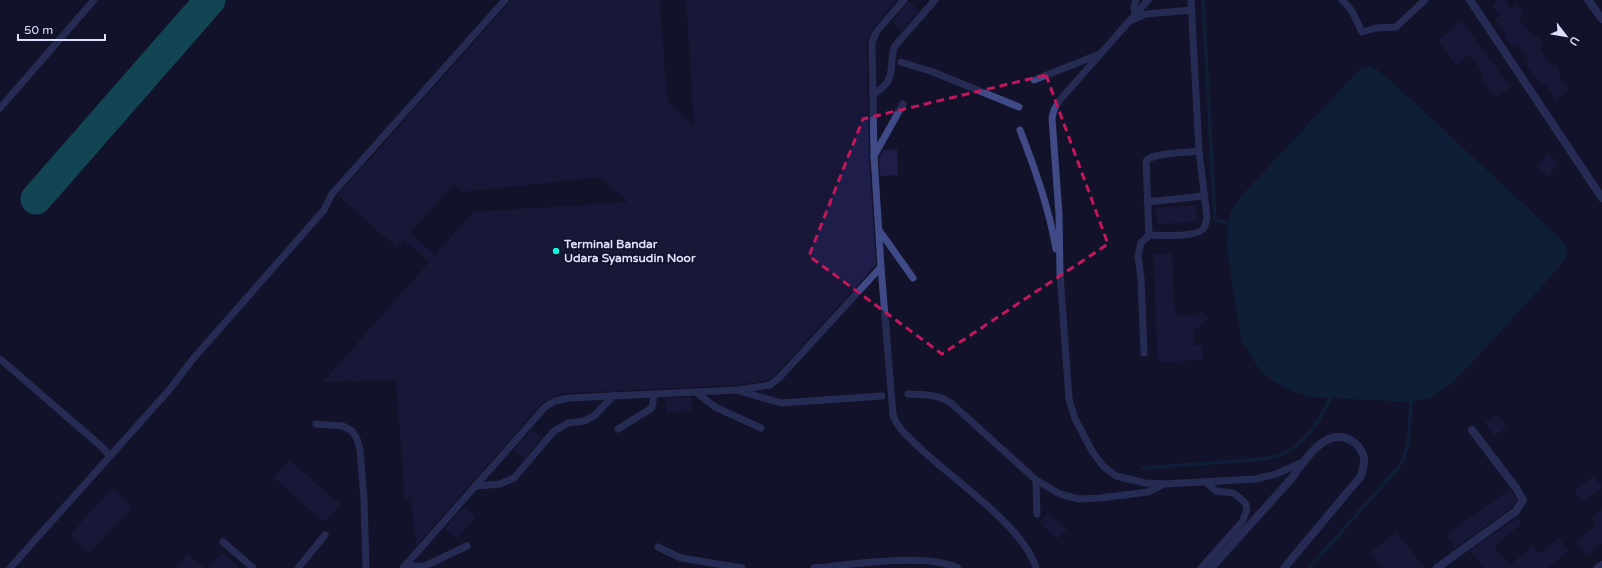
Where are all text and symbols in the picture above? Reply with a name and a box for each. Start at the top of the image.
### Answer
scale bar [18,16,105,42]
north arrow [1546,16,1586,56]
text: 50 m [24,23,53,37]
text: U [1566,34,1582,48]
place label: Terminal Bandar Udara Syamsudin Noor [563,237,696,266]
marker: Terminal Bandar Udara Syamsudin Noor [551,246,561,256]

